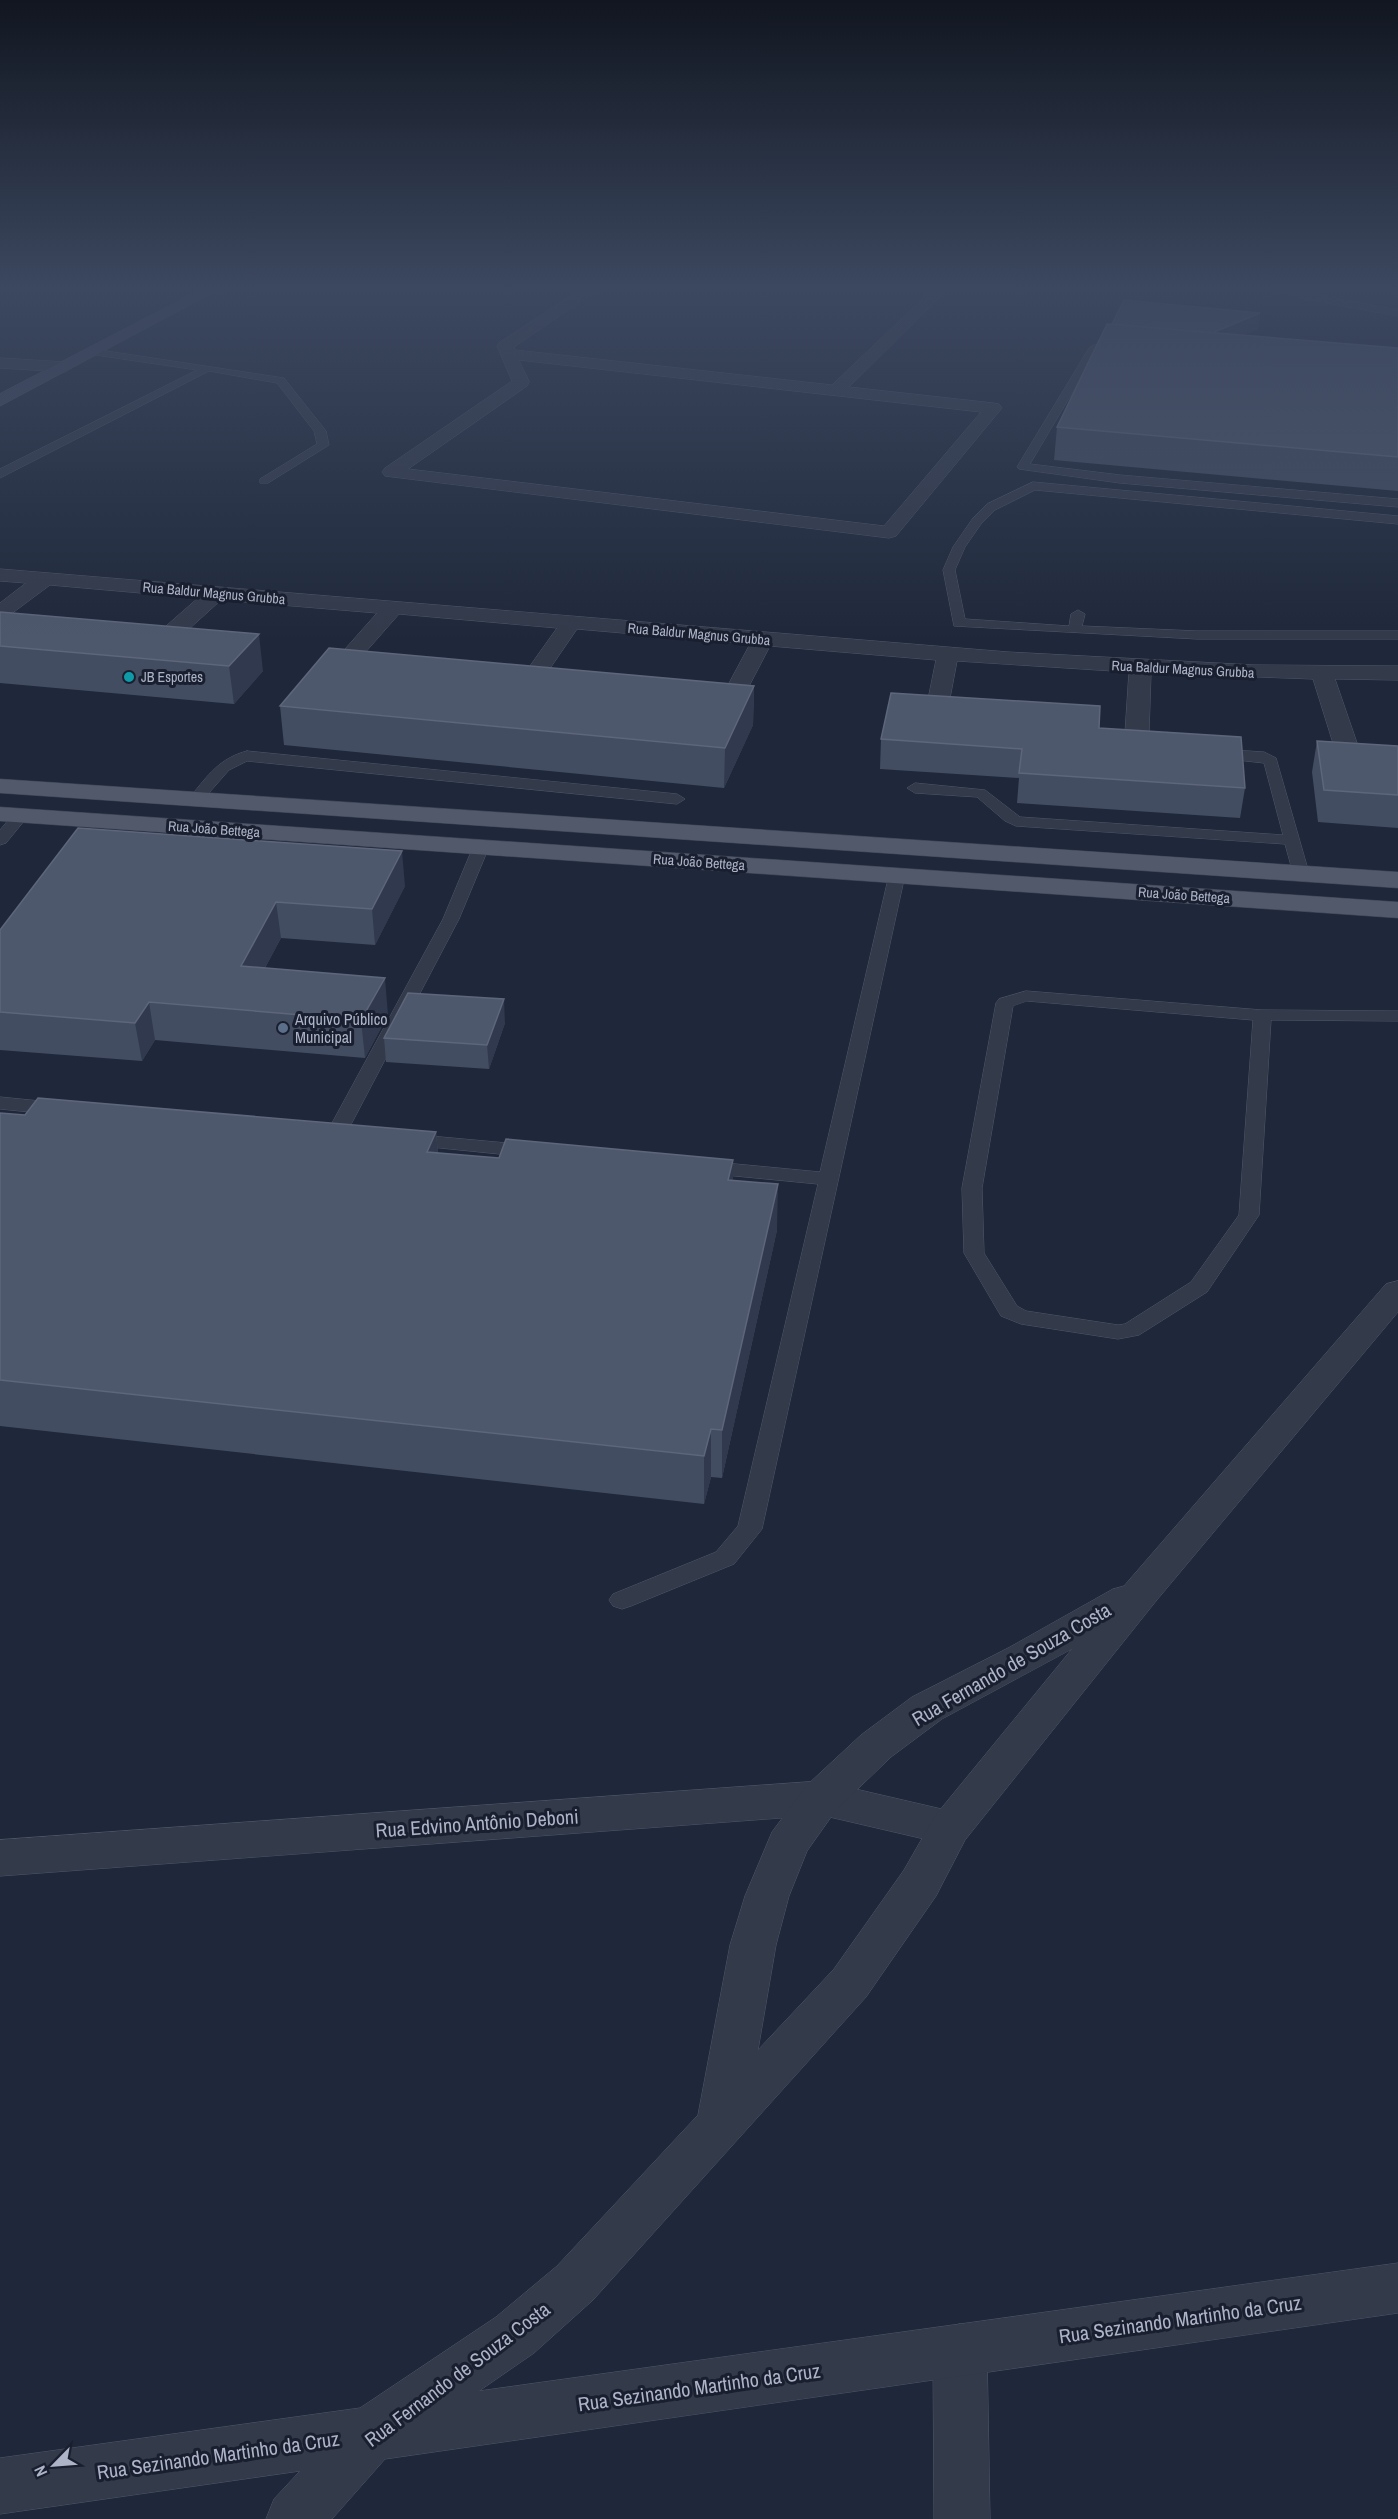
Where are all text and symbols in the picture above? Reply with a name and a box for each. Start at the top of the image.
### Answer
street label: Rua Baldur Magnus Grubba [142,578,287,608]
street label: Rua Baldur Magnus Grubba [627,619,772,649]
street label: Rua Baldur Magnus Grubba [1111,656,1255,682]
place label: JB Esportes [141,668,203,686]
marker: JB Esportes [122,670,136,684]
street label: Rua João Bettega [168,817,261,841]
street label: Rua João Bettega [653,850,746,874]
street label: Rua João Bettega [1138,883,1231,907]
place label: Arquivo Público Municipal [294,1008,388,1048]
marker: Arquivo Público Municipal [276,1021,290,1035]
street label: Rua Fernando de Souza Costa [907,1596,1115,1732]
street label: Rua Edvino Antônio Deboni [375,1802,579,1844]
street label: Rua Sezinando Martinho da Cruz [1057,2289,1303,2349]
street label: Rua Fernando de Souza Costa [359,2295,555,2453]
street label: Rua Sezinando Martinho da Cruz [576,2357,822,2417]
street label: Rua Sezinando Martinho da Cruz [95,2425,341,2485]
north arrow [24,2435,84,2495]
text: N [28,2462,52,2480]

